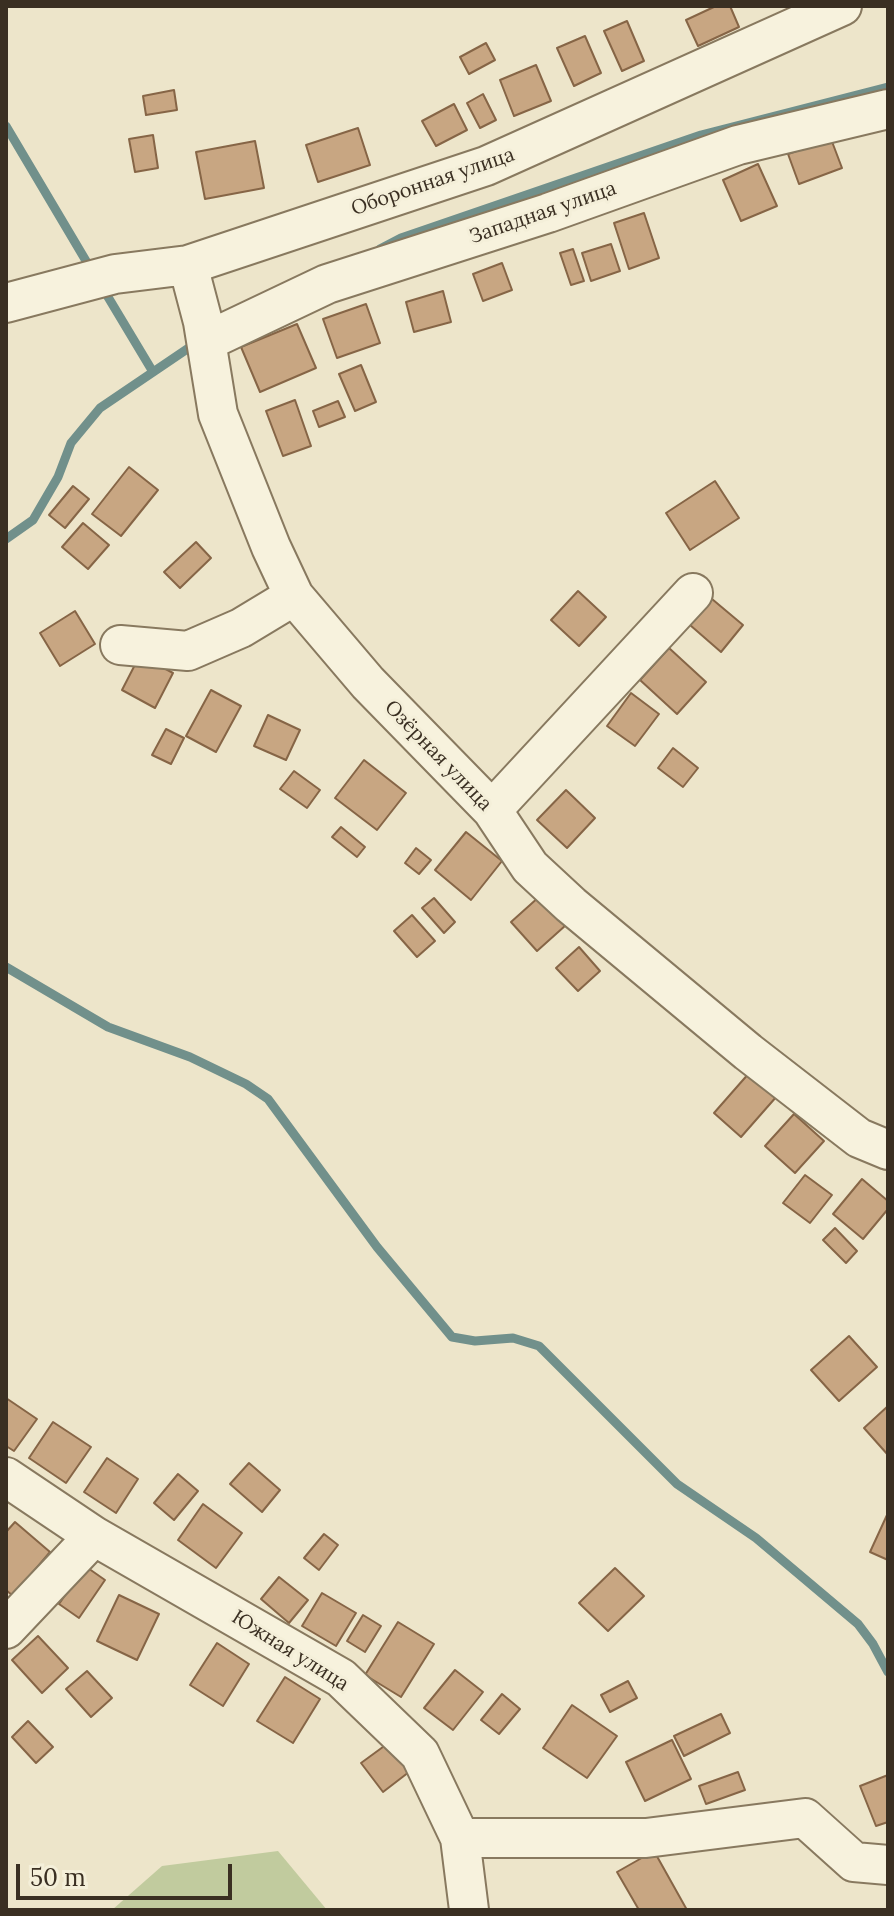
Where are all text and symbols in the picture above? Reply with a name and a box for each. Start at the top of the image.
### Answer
street label: Оборонная улица [348,143,518,221]
street label: Западная улица [467,177,619,249]
street label: Озёрная улица [379,696,497,816]
street label: Южная улица [227,1605,353,1697]
scale bar [20,1848,236,1898]
text: 50 m [30,1862,86,1893]

